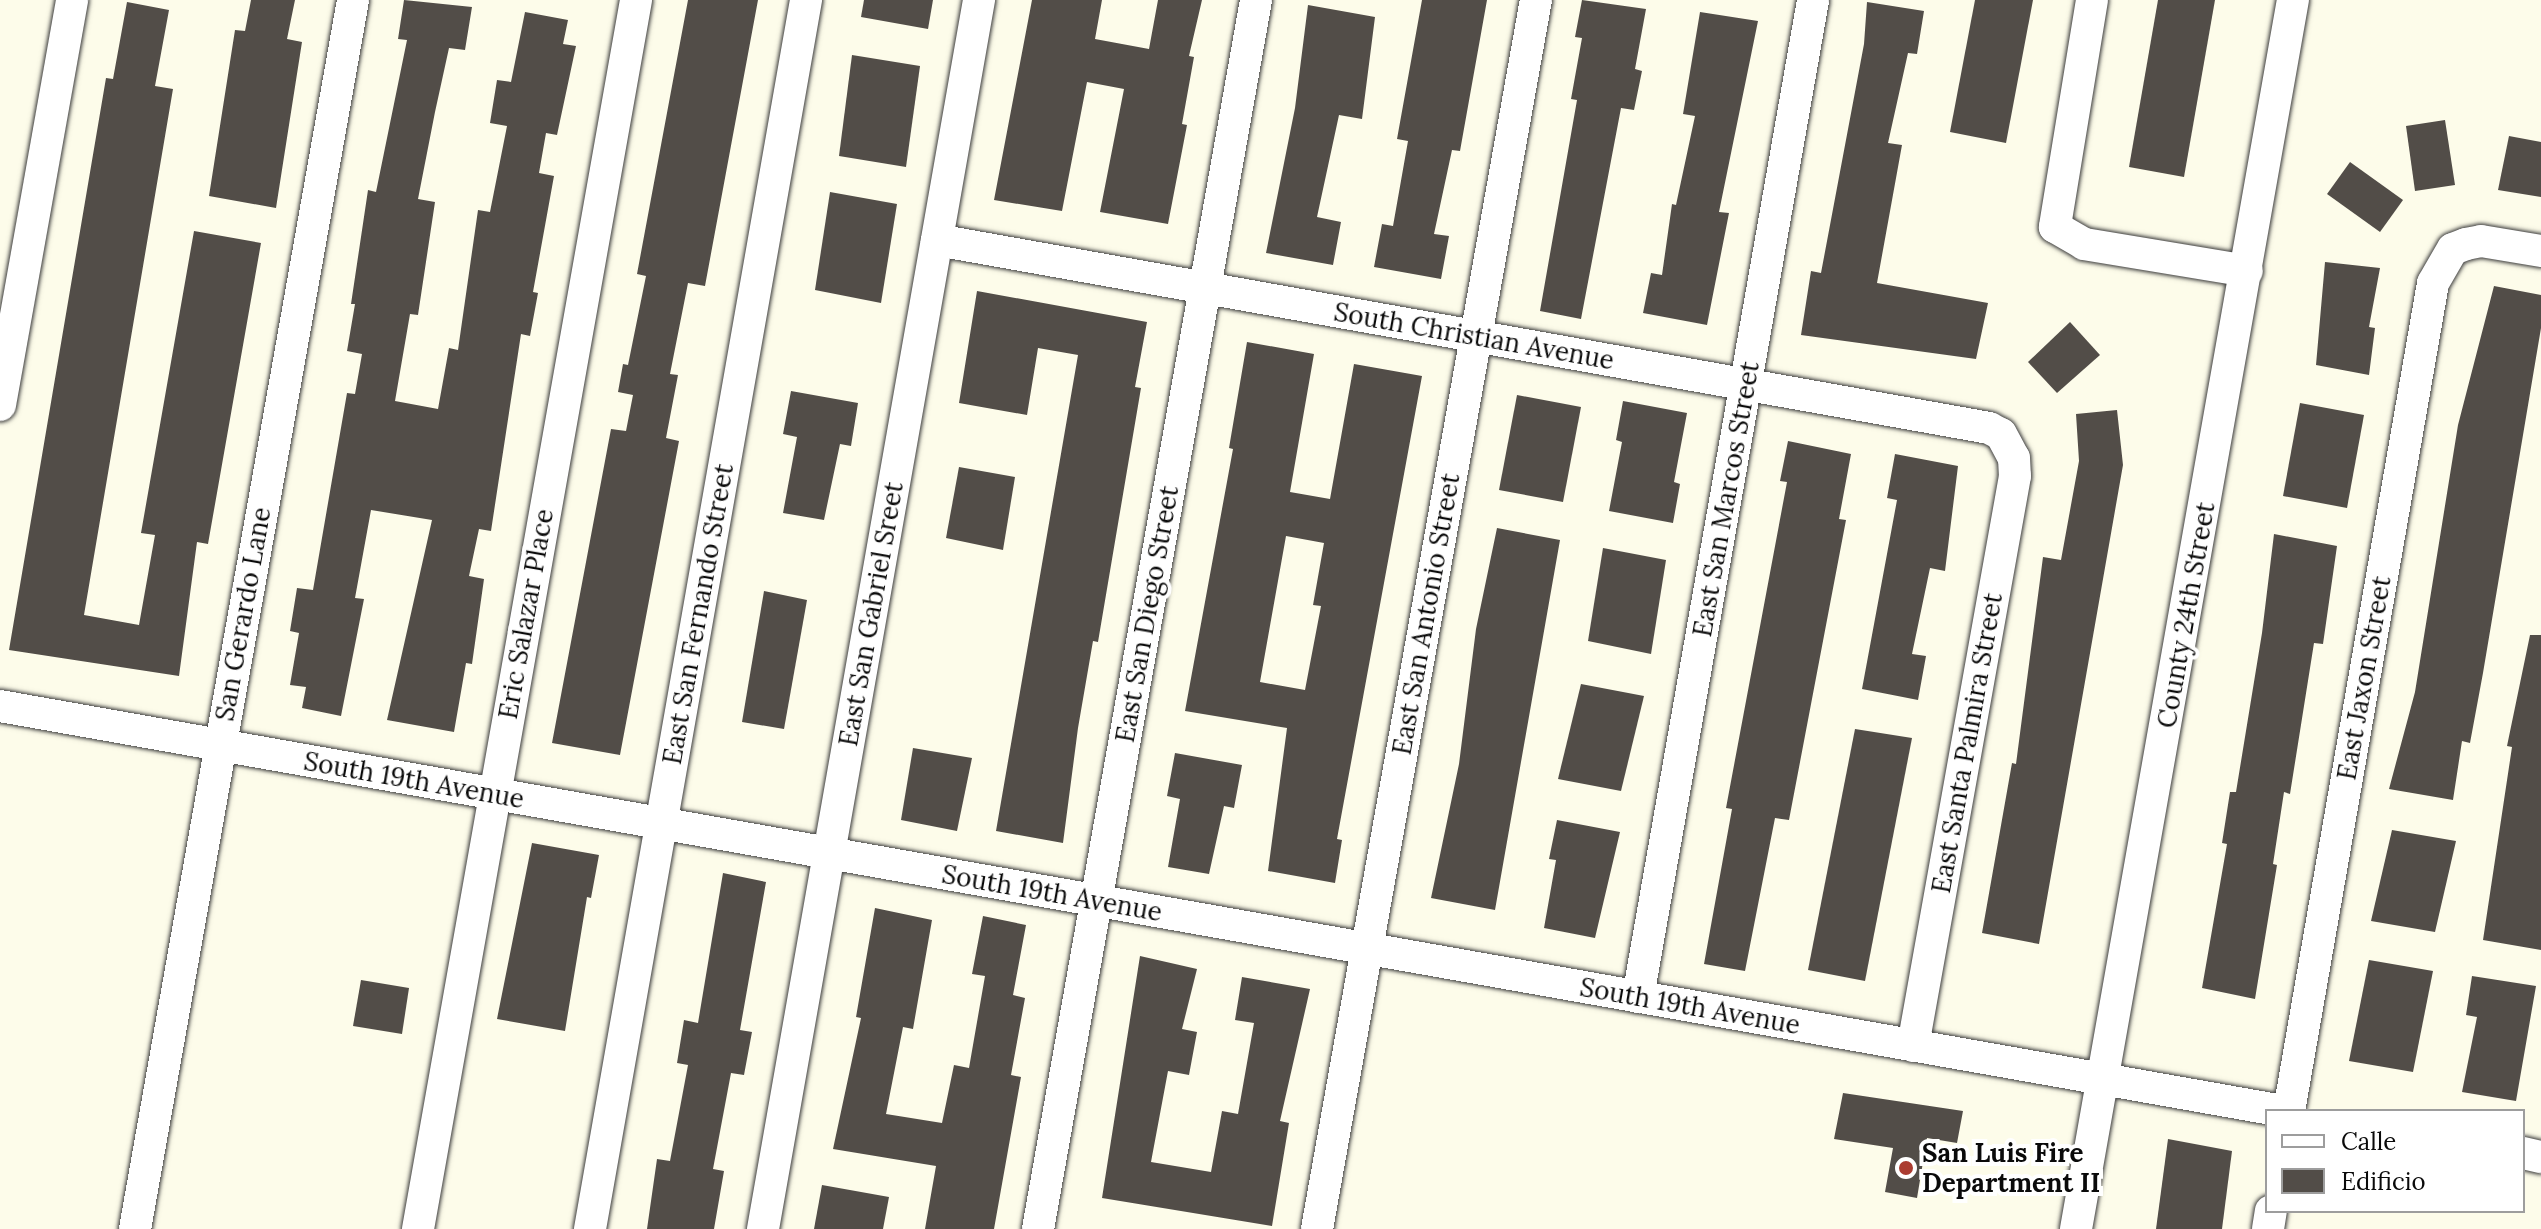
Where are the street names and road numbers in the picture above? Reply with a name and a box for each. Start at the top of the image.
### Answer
street label: South Christian Avenue [1331,296,1617,376]
street label: East San Marcos Street [1686,359,1766,639]
street label: East San Fernando Street [656,461,740,767]
street label: East San Antonio Street [1386,471,1466,757]
street label: East San Gabriel Sreet [832,479,910,749]
street label: East San Diego Street [1109,483,1185,745]
street label: County 24th Street [2151,500,2221,730]
street label: San Gerardo Lane [209,505,277,723]
street label: Eric Salazar Place [492,507,560,721]
street label: East Jaxon Street [2331,574,2397,782]
street label: East Santa Palmira Street [1925,591,2009,895]
street label: South 19th Avenue [301,745,527,815]
street label: South 19th Avenue [939,858,1165,928]
street label: South 19th Avenue [1577,971,1803,1041]

